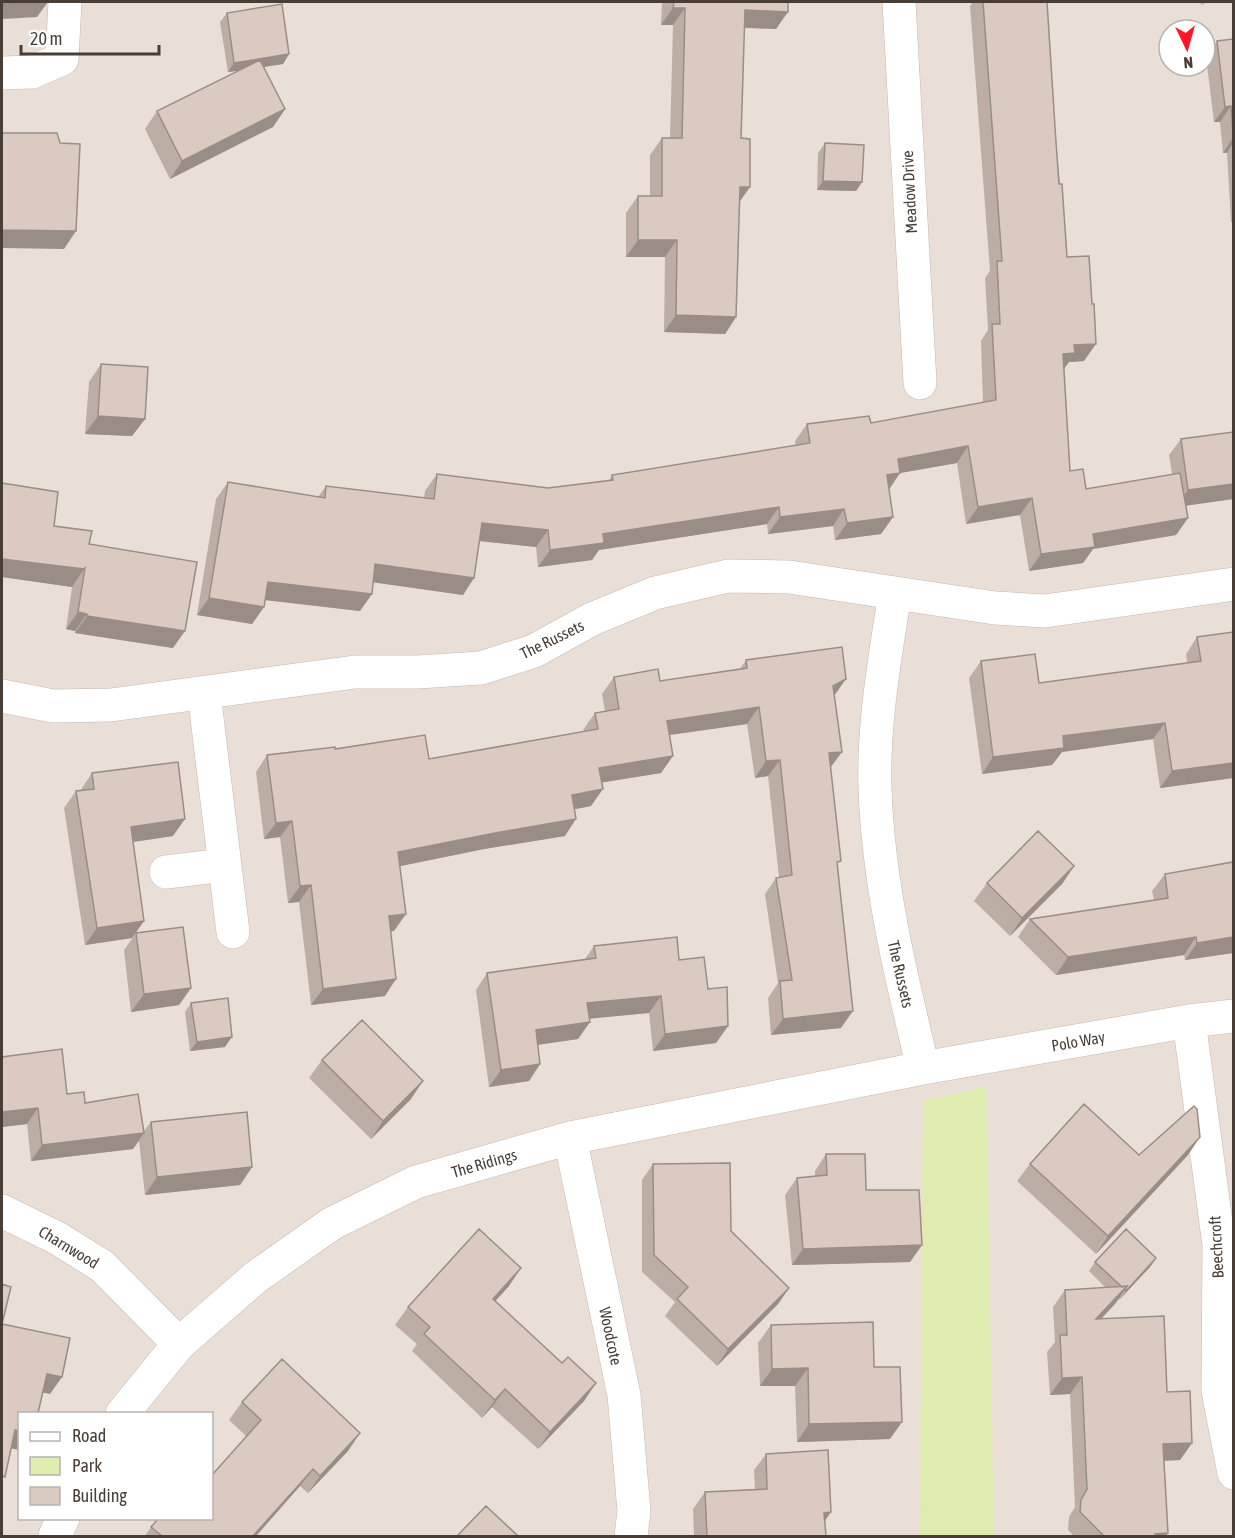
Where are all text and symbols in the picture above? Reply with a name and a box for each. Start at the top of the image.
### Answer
scale bar [21,18,159,56]
north arrow [1157,18,1217,78]
text: 20 m [30,28,62,49]
text: N [1183,54,1194,72]
street label: Meadow Drive [898,150,920,234]
street label: The Russets [517,616,587,662]
street label: The Russets [885,939,918,1010]
street label: Polo Way [1050,1027,1107,1056]
street label: The Ridings [449,1145,519,1182]
street label: Beechcroft [1205,1215,1227,1279]
street label: Charnwood [36,1222,102,1272]
street label: Woodcote [596,1305,626,1367]
legend [18,1412,213,1520]
text: Road [72,1425,106,1446]
text: Park [72,1455,102,1476]
text: Building [72,1485,127,1506]

